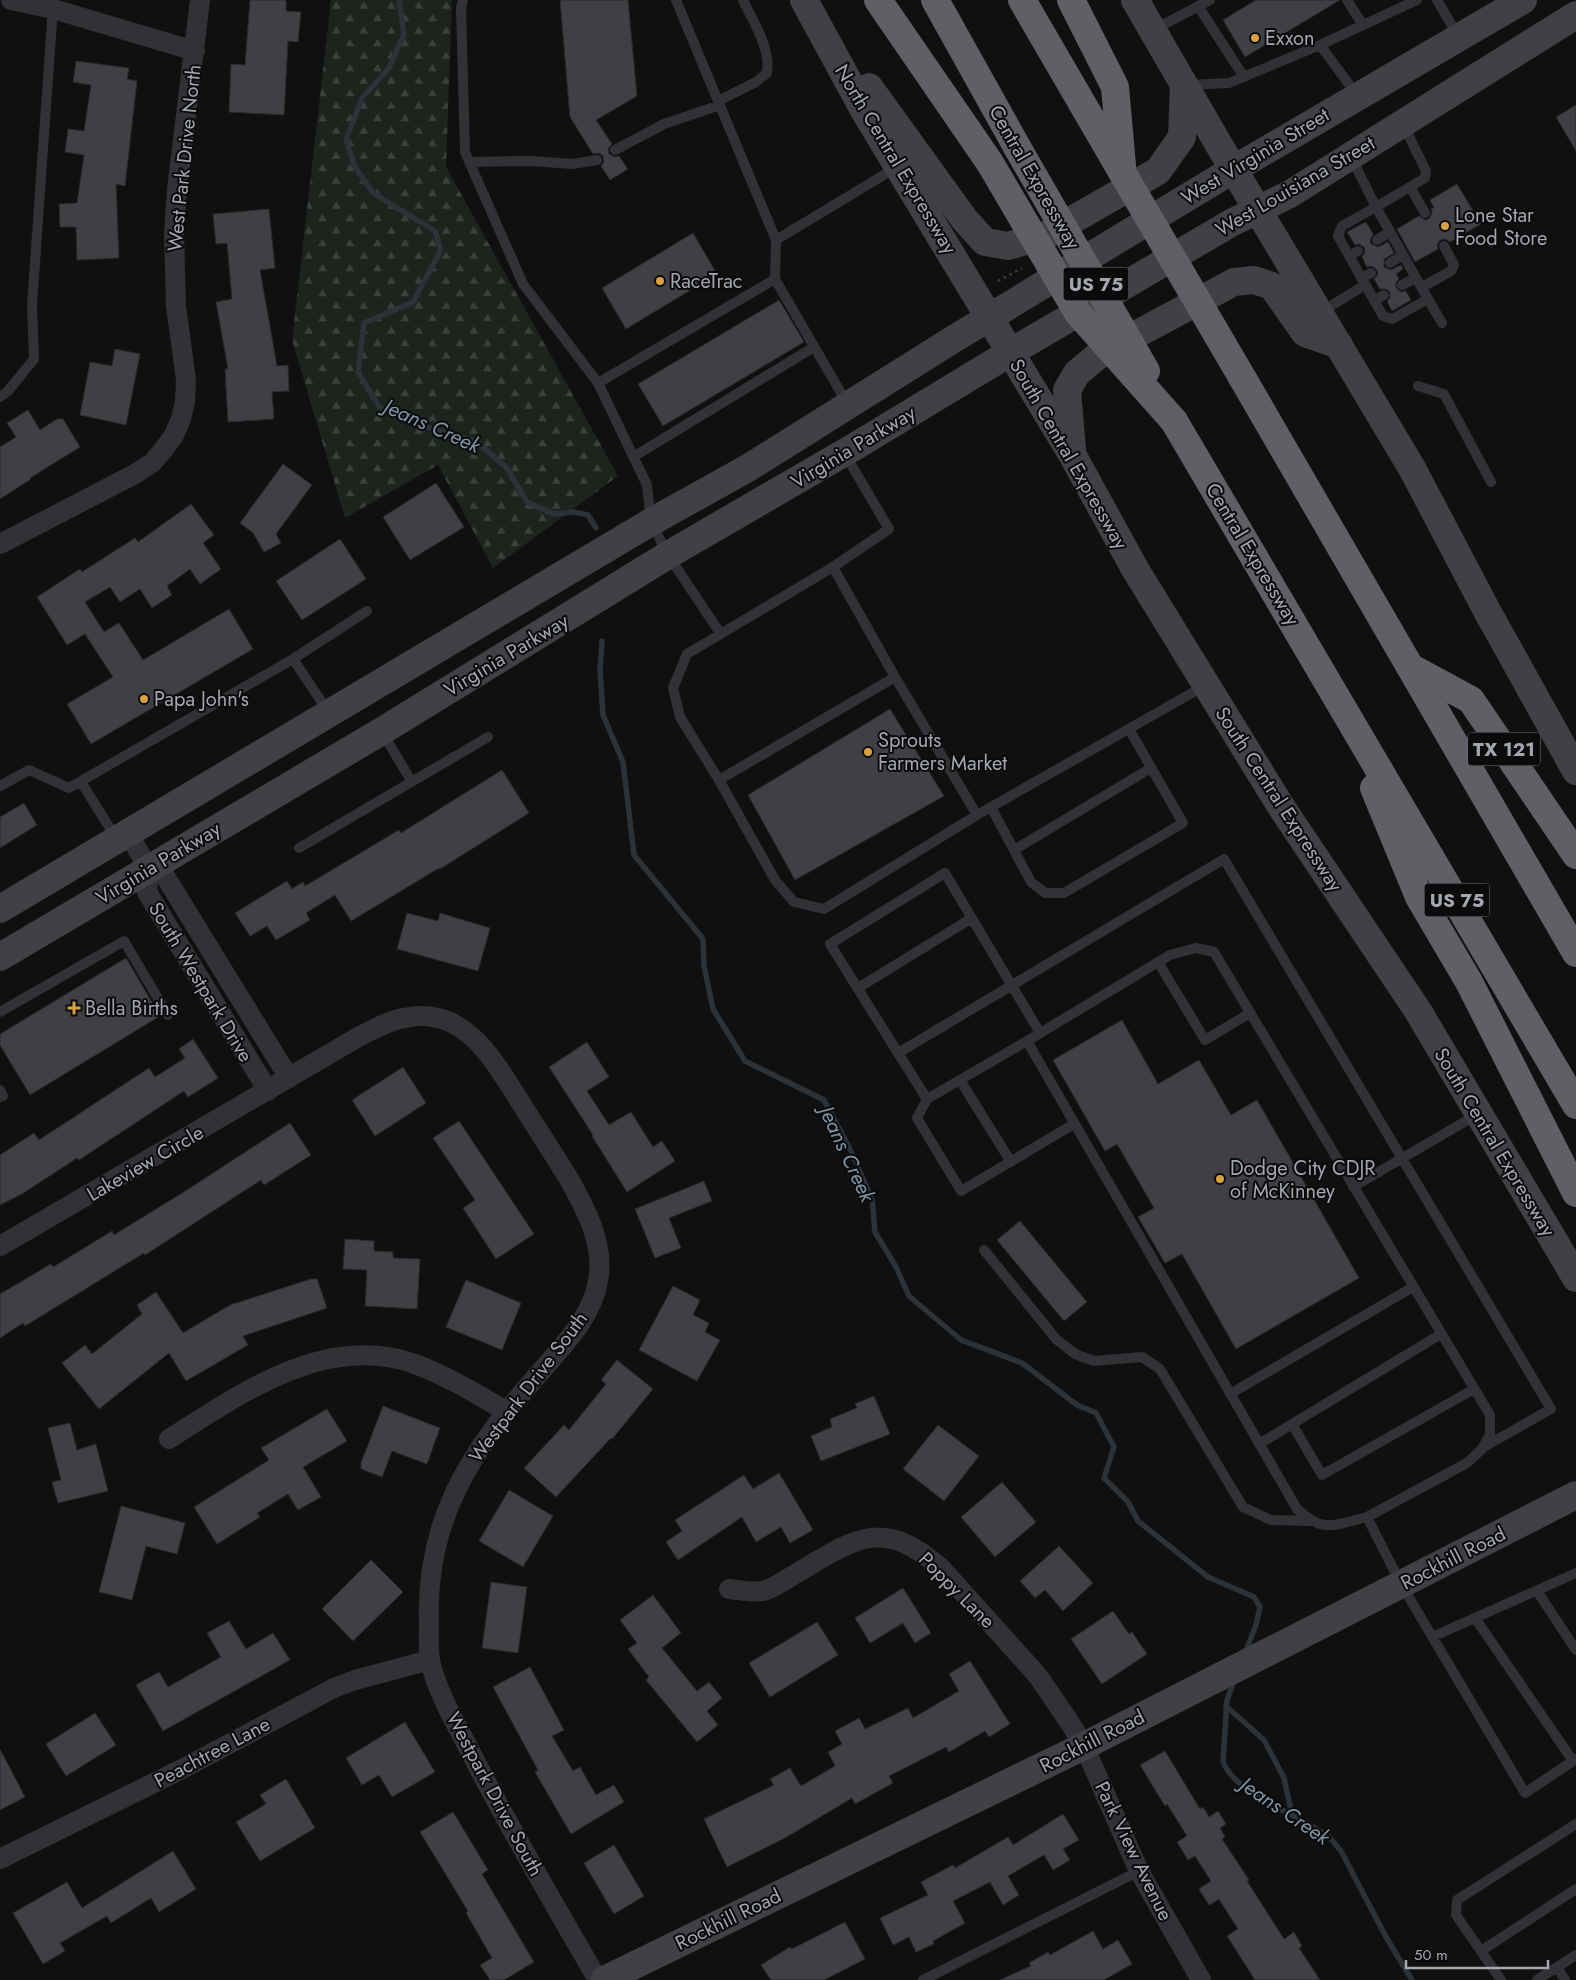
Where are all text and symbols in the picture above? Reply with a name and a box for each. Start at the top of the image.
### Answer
place label: Exxon [1265,24,1315,53]
marker: Exxon [1249,32,1261,44]
street label: North Central Expressway [827,59,964,260]
street label: West Park Drive North [160,63,209,253]
street label: Central Expressway [982,100,1088,255]
street label: West Virginia Street [1176,101,1335,212]
street label: West Louisiana Street [1210,129,1380,244]
place label: Lone Star Food Store [1455,201,1547,253]
marker: Lone Star Food Store [1439,220,1451,232]
place label: RaceTrac [670,267,742,296]
road number: US 75 [1064,268,1128,300]
marker: RaceTrac [654,275,666,287]
street label: South Central Expressway [1002,354,1135,555]
water label: Jeans Creek [375,390,486,461]
street label: Virginia Parkway [785,399,921,496]
street label: Central Expressway [1198,477,1307,631]
street label: Virginia Parkway [438,607,574,704]
place label: Papa John's [154,685,249,714]
marker: Papa John's [138,693,150,705]
street label: South Central Expressway [1208,701,1350,898]
place label: Sprouts Farmers Market [878,726,1007,778]
road number: TX 121 [1468,732,1540,766]
marker: Sprouts Farmers Market [862,746,874,758]
street label: Virginia Parkway [90,815,226,912]
road number: US 75 [1424,884,1490,916]
street label: South Westpark Drive [141,897,260,1068]
place label: Bella Births [85,994,178,1023]
marker: Bella Births [67,1001,81,1015]
street label: South Central Expressway [1427,1042,1563,1242]
water label: Jeans Creek [810,1097,883,1208]
street label: Lakeview Circle [81,1118,209,1209]
place label: Dodge City CDJR of McKinney [1230,1154,1375,1206]
marker: Dodge City CDJR of McKinney [1214,1173,1226,1185]
street label: Westpark Drive South [462,1306,595,1469]
street label: Rockhill Road [1396,1520,1511,1597]
street label: Poppy Lane [912,1545,1002,1635]
street label: Rockhill Road [1035,1703,1150,1780]
street label: Westpark Drive South [439,1707,550,1881]
street label: Peachtree Lane [149,1710,275,1795]
water label: Jeans Creek [1231,1768,1337,1853]
street label: Park View Avenue [1087,1777,1180,1926]
street label: Rockhill Road [670,1881,786,1958]
scale bar [1406,1938,1548,1970]
text: 50 m [1414,1944,1448,1966]

